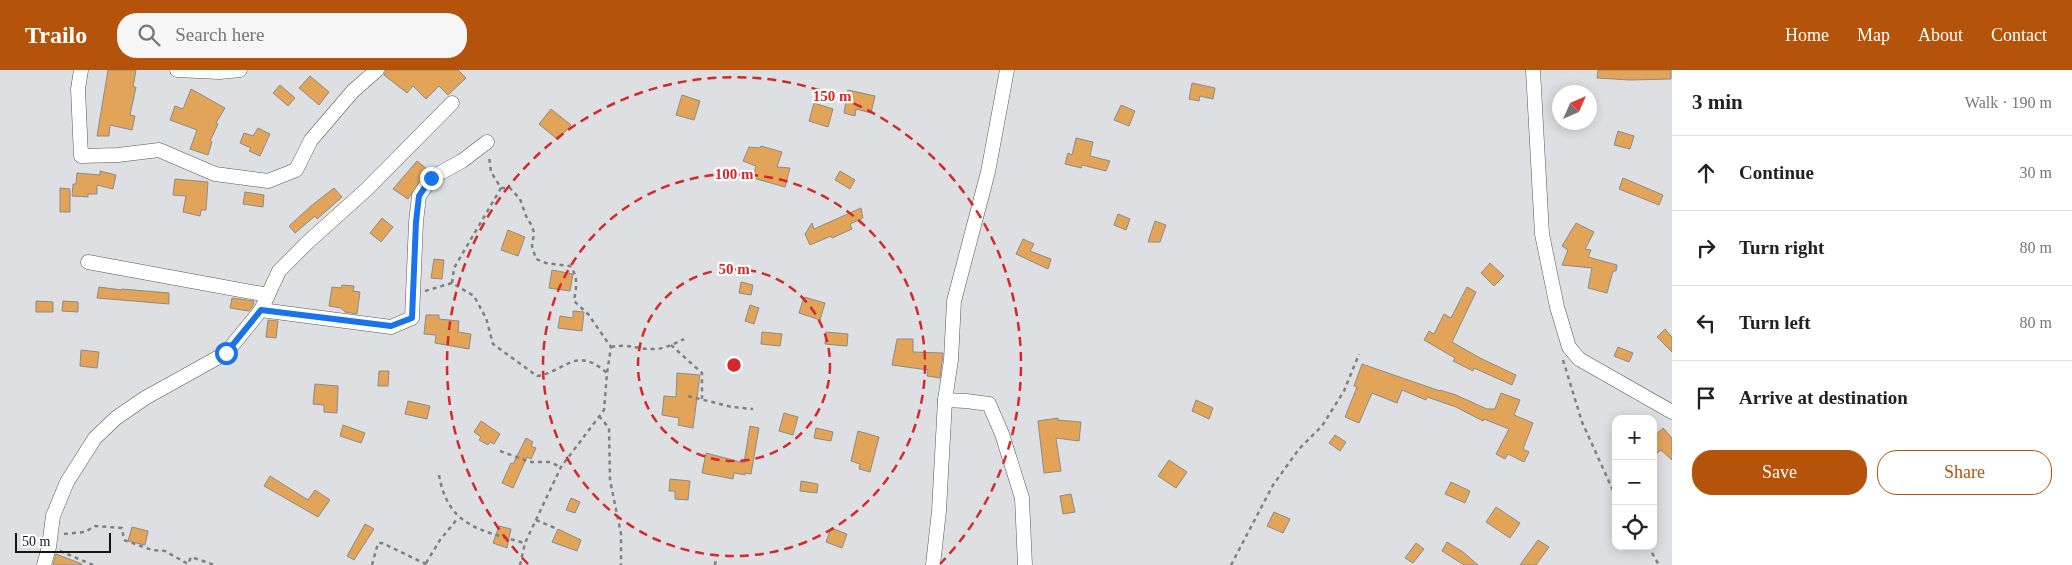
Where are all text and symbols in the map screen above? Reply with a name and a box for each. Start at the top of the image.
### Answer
search box [117,13,467,58]
icon: search [135,21,163,49]
text: Trailo [25,22,87,48]
text: Search here [175,24,264,45]
text: Home [1785,25,1829,45]
text: Map [1857,25,1890,45]
text: About [1918,25,1963,45]
text: Contact [1991,25,2047,45]
north arrow [1552,85,1597,130]
text: 150 m [813,88,852,104]
text: 3 min [1692,90,1743,114]
text: Walk · 190 m [1965,94,2052,111]
icon: ahead [1692,159,1720,187]
text: Continue [1739,162,1814,183]
text: 30 m [2020,164,2052,181]
text: 100 m [715,166,754,182]
route end [420,167,443,190]
icon: right [1692,234,1720,262]
text: Turn right [1739,237,1824,258]
text: 80 m [2020,239,2052,256]
text: 50 m [718,261,750,277]
icon: left [1692,309,1720,337]
text: Turn left [1739,312,1811,333]
text: 80 m [2020,314,2052,331]
route start [215,342,238,365]
centre of rings [725,356,743,374]
icon: arrive [1692,384,1720,412]
text: Arrive at destination [1739,387,1908,408]
map controls [1612,415,1657,550]
button: + [1612,415,1657,460]
button: Save [1692,450,1867,495]
button: Share [1877,450,2052,495]
button: − [1612,460,1657,505]
button: locate [1612,505,1657,550]
scale bar [15,530,111,553]
text: 50 m [22,534,50,549]

